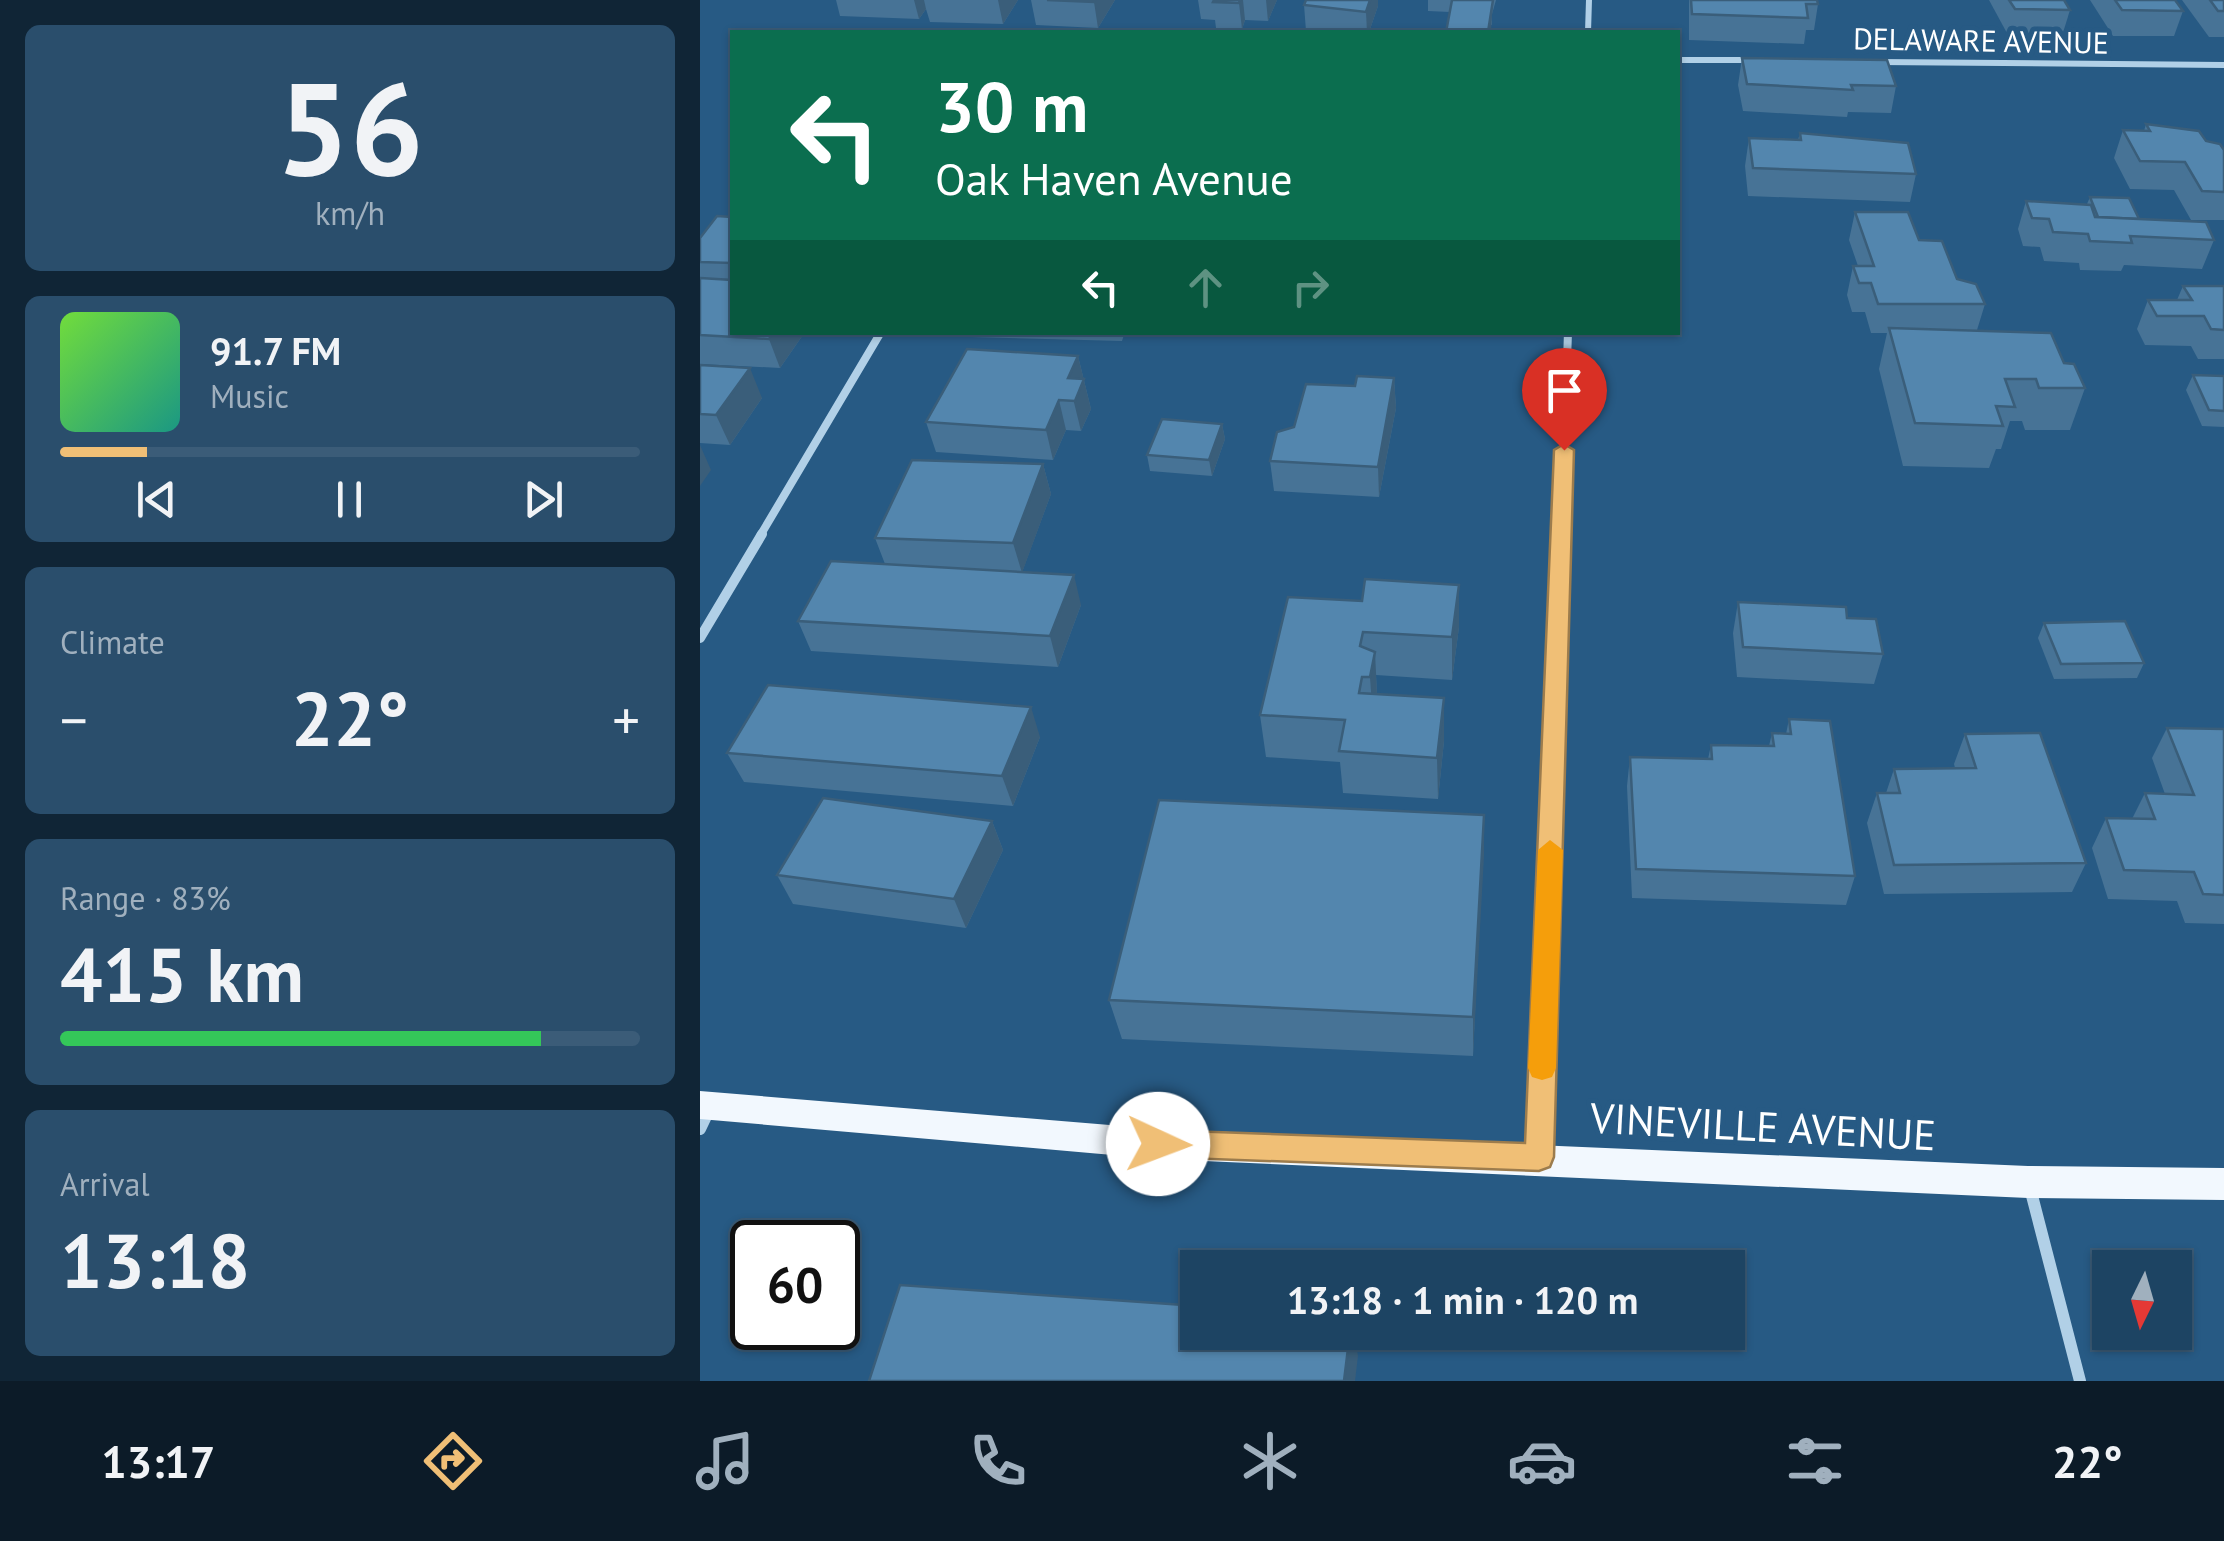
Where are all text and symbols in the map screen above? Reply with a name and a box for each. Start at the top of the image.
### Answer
street label: DELAWARE AVENUE [1853,18,2109,62]
text: 56 [276,43,424,211]
text: 30 m [935,61,1088,151]
icon: left [770,70,900,200]
text: Oak Haven Avenue [935,149,1293,207]
text: km/h [315,192,385,234]
icon: left [1073,260,1128,315]
icon: ahead [1178,260,1233,315]
icon: right [1283,260,1338,315]
text: 91.7 FM [210,326,341,375]
pin [1522,348,1607,451]
icon: arrive [1537,363,1592,418]
text: Music [210,375,289,417]
icon: previous [129,472,184,527]
icon: pause [322,472,377,527]
icon: next [516,472,571,527]
text: Climate [60,621,165,663]
text: 22° [291,670,409,767]
text: − [60,684,88,755]
text: + [612,684,640,755]
text: Range · 83% [60,877,231,919]
text: 415 km [60,926,304,1023]
street label: VINEVILLE AVENUE [1588,1089,1937,1163]
position arrow [1106,1092,1210,1196]
text: Arrival [60,1163,150,1205]
text: 13:18 [60,1212,250,1309]
speed limit sign: 60 [730,1220,860,1350]
north arrow [2092,1250,2192,1350]
map controls [2092,1250,2192,1350]
text: 13:18 · 1 min · 120 m [1287,1275,1638,1324]
icon: directions [418,1426,488,1496]
icon: music [690,1426,760,1496]
icon: phone [963,1426,1033,1496]
icon: climate [1235,1426,1305,1496]
icon: car [1507,1426,1577,1496]
icon: filters [1780,1426,1850,1496]
text: 13:17 [101,1432,215,1490]
text: 22° [2052,1432,2123,1490]

